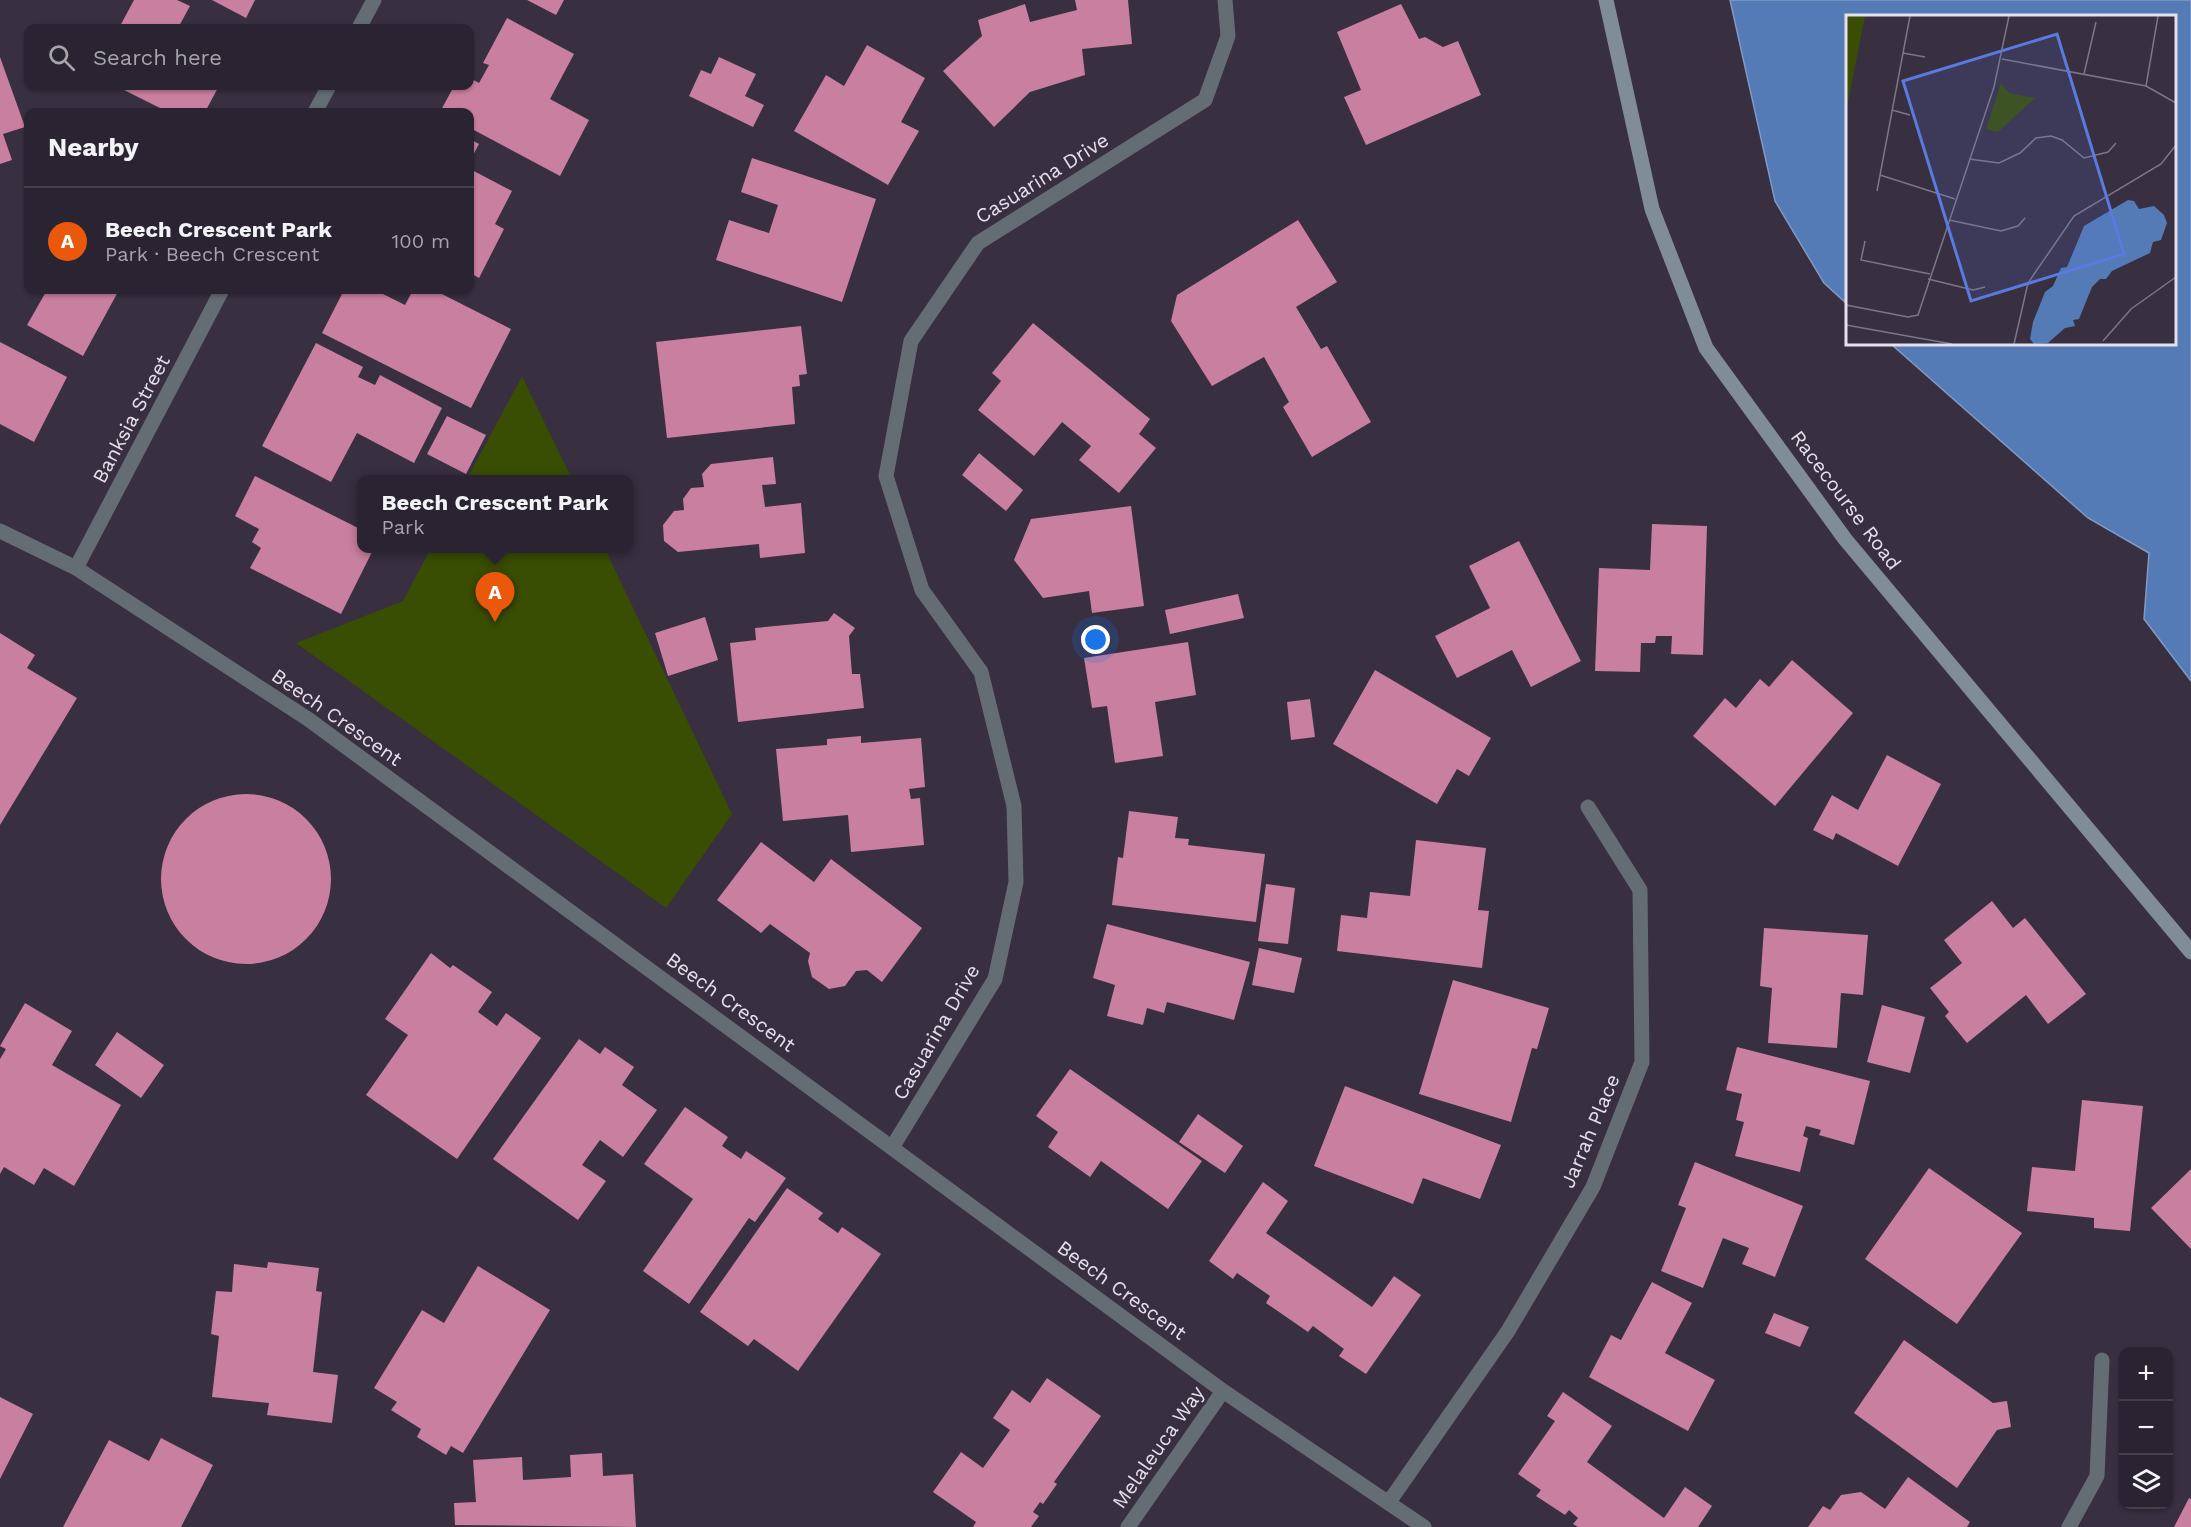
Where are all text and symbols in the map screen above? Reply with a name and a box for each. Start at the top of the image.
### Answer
inset map [1846,15,2176,345]
search box [24,24,474,90]
icon: search [45,41,78,74]
text: Search here [93,45,222,70]
street label: Casuarina Drive [971,127,1113,229]
text: Nearby [48,132,139,162]
text: Beech Crescent Park [105,217,332,242]
text: A [61,229,74,253]
text: 100 m [391,229,450,253]
text: Park · Beech Crescent [105,242,319,266]
street label: Banksia Street [87,350,175,487]
street label: Racecourse Road [1786,426,1906,574]
popup [357,475,633,553]
text: Beech Crescent Park [382,490,608,515]
text: Park [382,515,425,539]
pin: A [476,572,514,622]
your location [1081,625,1110,654]
street label: Beech Crescent [267,663,407,771]
street label: Beech Crescent [662,947,801,1057]
street label: Casuarina Drive [887,960,985,1104]
street label: Jarrah Place [1555,1071,1625,1191]
street label: Beech Crescent [1053,1235,1192,1345]
map controls [2119,1347,2173,1509]
button: + [2119,1347,2173,1401]
street label: Melaleuca Way [1107,1381,1209,1513]
button: − [2119,1401,2173,1455]
button: layers [2119,1455,2173,1509]

